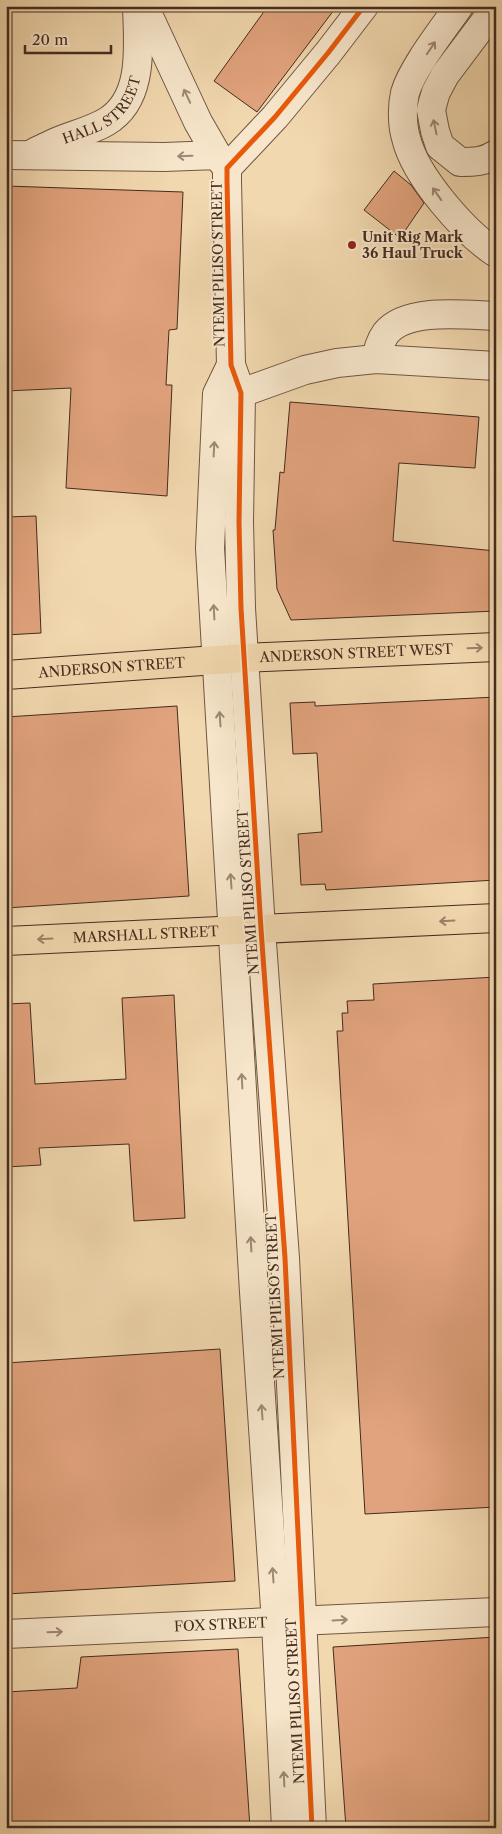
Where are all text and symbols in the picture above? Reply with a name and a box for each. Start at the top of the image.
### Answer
scale bar [25,22,111,54]
text: 20 m [32,30,68,49]
one-way arrow [426,41,436,55]
street label: HALL STREET [60,73,144,148]
one-way arrow [182,89,192,104]
one-way arrow [429,119,439,135]
one-way arrow [177,151,194,161]
street label: NTEMI PILISO STREET [208,180,228,347]
one-way arrow [432,187,442,201]
place label: Unit Rig Mark 36 Haul Truck [362,228,464,262]
marker: Unit Rig Mark 36 Haul Truck [346,239,358,251]
one-way arrow [210,442,219,458]
one-way arrow [209,604,218,620]
street label: ANDERSON STREET WEST [258,640,454,666]
one-way arrow [467,643,483,652]
street label: ANDERSON STREET [37,653,186,682]
one-way arrow [216,711,225,727]
street label: NTEMI PILISO STREET [233,808,263,976]
one-way arrow [226,874,235,890]
one-way arrow [439,916,455,925]
street label: MARSHALL STREET [72,922,220,947]
one-way arrow [37,934,53,943]
one-way arrow [238,1074,247,1090]
street label: NTEMI PILISO STREET [262,1212,288,1380]
one-way arrow [247,1236,256,1252]
one-way arrow [257,1405,267,1421]
one-way arrow [268,1567,277,1583]
street label: FOX STREET [174,1613,268,1635]
one-way arrow [331,1615,347,1624]
street label: NTEMI PILISO STREET [282,1617,308,1785]
one-way arrow [46,1627,63,1637]
one-way arrow [279,1771,288,1787]

